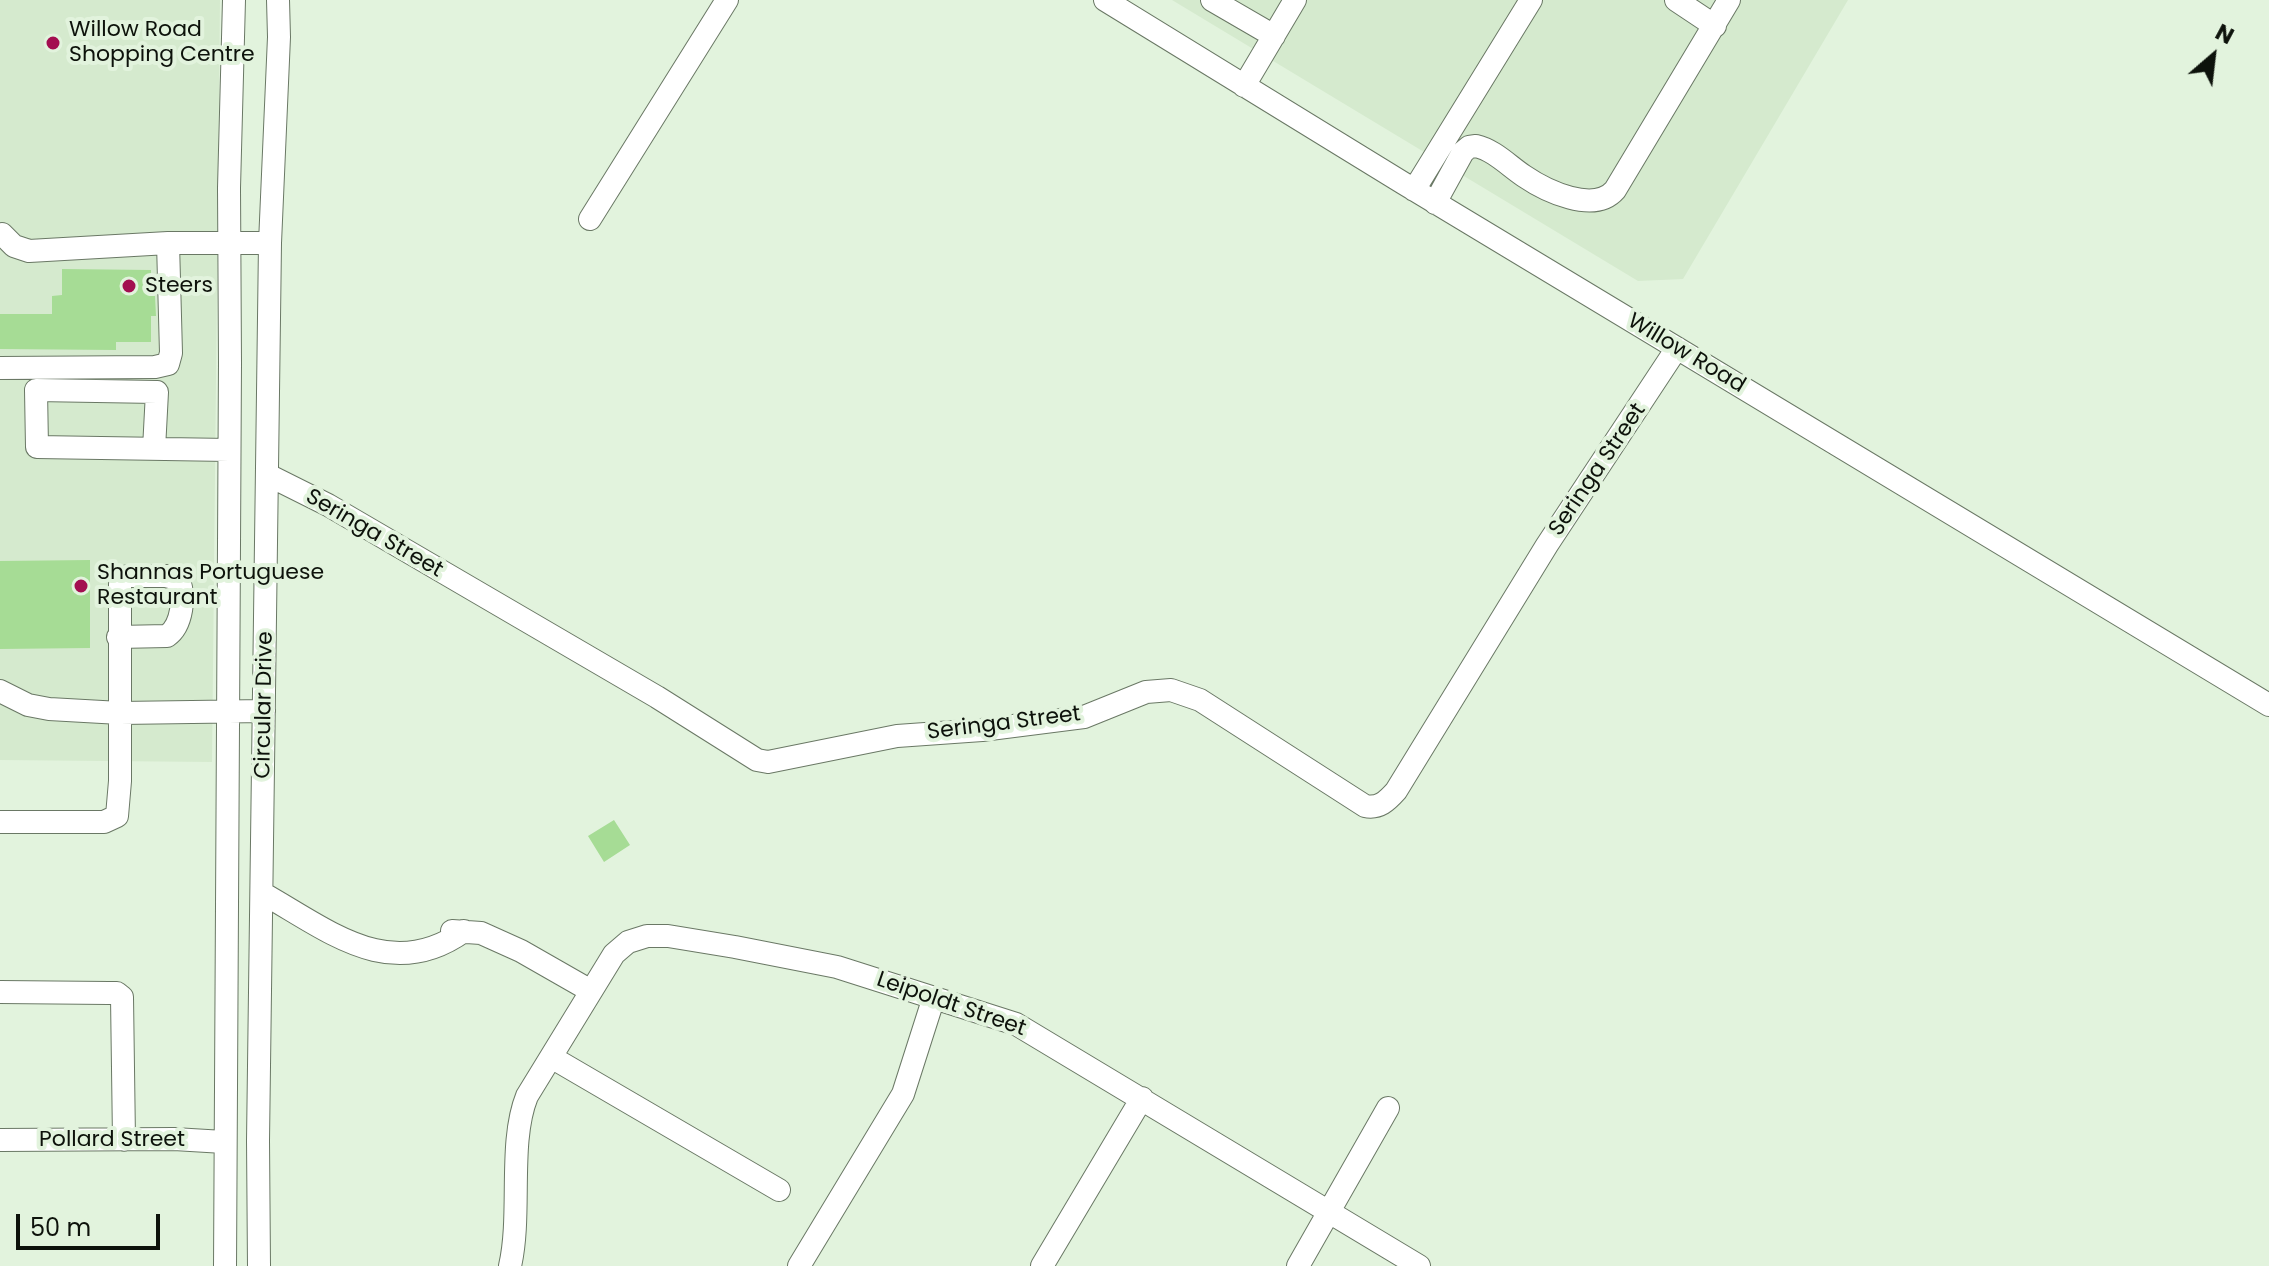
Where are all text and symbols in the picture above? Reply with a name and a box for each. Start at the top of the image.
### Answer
north arrow [2173,16,2253,96]
place label: Willow Road Shopping Centre [69,17,255,68]
text: N [2210,17,2239,52]
marker: Willow Road Shopping Centre [44,34,62,52]
place label: Steers [145,273,213,299]
marker: Steers [120,277,138,295]
street label: Willow Road [1622,308,1750,400]
street label: Seringa Street [1544,399,1652,541]
street label: Seringa Street [301,484,447,584]
place label: Shannas Portuguese Restaurant [97,560,324,612]
marker: Shannas Portuguese Restaurant [72,577,90,595]
street label: Circular Drive [251,631,279,779]
street label: Seringa Street [926,701,1082,747]
street label: Leipoldt Street [873,967,1029,1043]
street label: Pollard Street [39,1127,185,1153]
scale bar [20,1198,164,1248]
text: 50 m [30,1211,91,1244]

